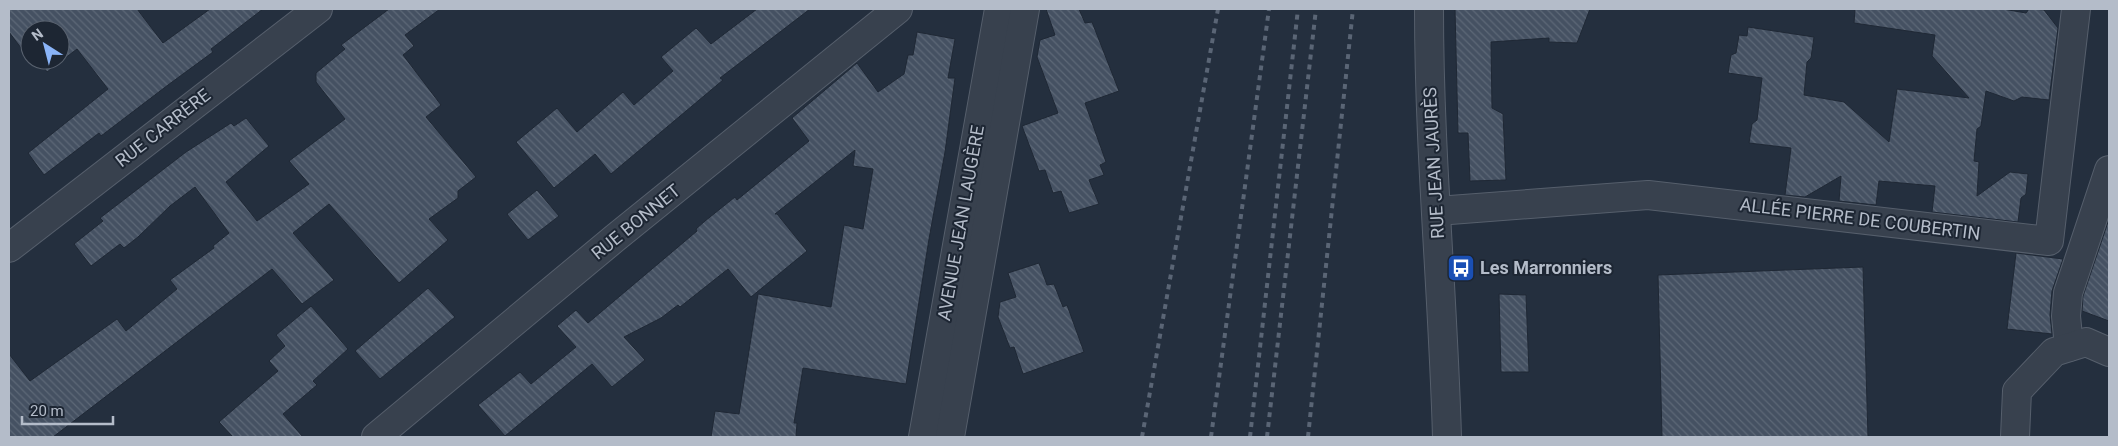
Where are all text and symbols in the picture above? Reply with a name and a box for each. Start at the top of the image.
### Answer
north arrow [20,20,70,70]
text: N [29,25,46,44]
street label: RUE CARRÈRE [111,84,214,171]
street label: RUE JEAN JAURÈS [1419,86,1448,239]
street label: AVENUE JEAN LAUGÈRE [933,124,988,322]
street label: RUE BONNET [587,179,684,264]
street label: ALLÉE PIERRE DE COUBERTIN [1739,193,1981,244]
bus stop icon: Les Marronniers [1446,253,1476,283]
place label: Les Marronniers [1480,257,1612,278]
scale bar [22,394,114,426]
text: 20 m [30,402,64,420]

